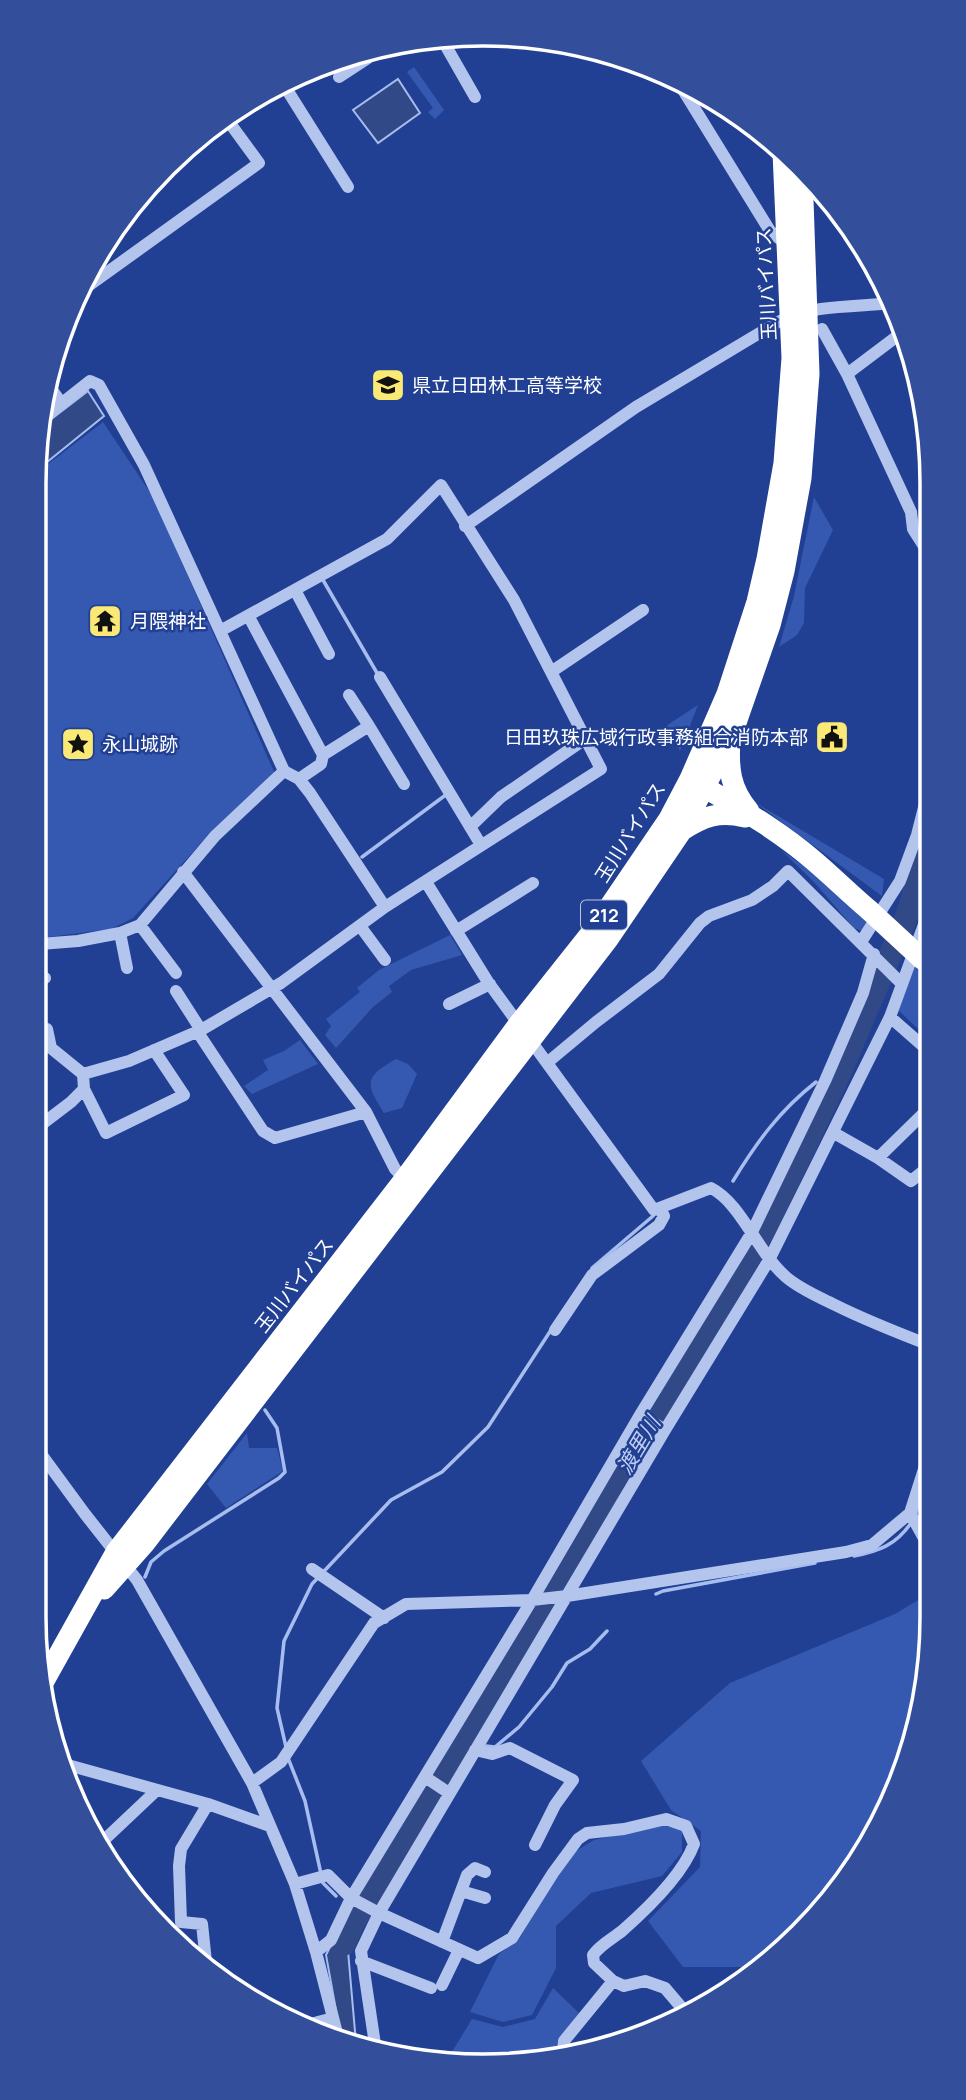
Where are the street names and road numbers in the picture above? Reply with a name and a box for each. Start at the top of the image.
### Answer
street label: 玉川バイパス [750,227,782,341]
street label: 玉川バイパス [589,777,671,887]
road number: 212 [581,900,627,930]
street label: 玉川バイパス [249,1232,339,1338]

